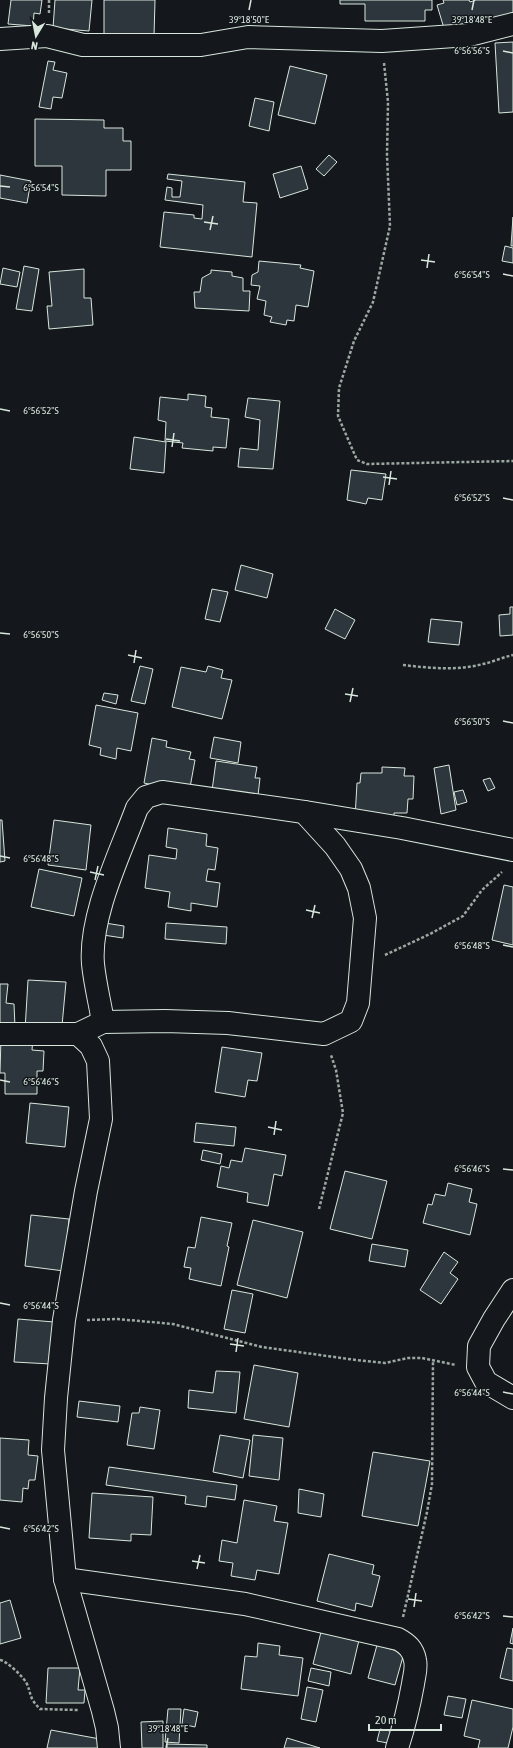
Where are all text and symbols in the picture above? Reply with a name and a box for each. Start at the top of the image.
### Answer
text: 39°18'50"E [229,14,270,25]
text: 39°18'48"E [452,14,493,25]
north arrow [16,16,56,56]
text: N [30,39,39,52]
text: 6°56'56"S [454,45,490,56]
text: 6°56'54"S [23,182,59,193]
text: 6°56'54"S [454,269,490,280]
text: 6°56'52"S [23,405,59,416]
text: 6°56'52"S [454,492,490,503]
text: 6°56'50"S [23,629,59,640]
text: 6°56'50"S [454,716,490,727]
text: 6°56'48"S [23,853,59,864]
text: 6°56'48"S [454,940,490,951]
text: 6°56'46"S [23,1076,59,1087]
text: 6°56'46"S [454,1163,490,1174]
text: 6°56'44"S [23,1300,59,1311]
text: 6°56'44"S [454,1387,490,1398]
text: 6°56'42"S [23,1523,59,1534]
text: 6°56'42"S [454,1610,490,1621]
scale bar [369,1706,441,1732]
text: 20 m [375,1713,397,1727]
text: 39°18'48"E [148,1723,189,1734]

